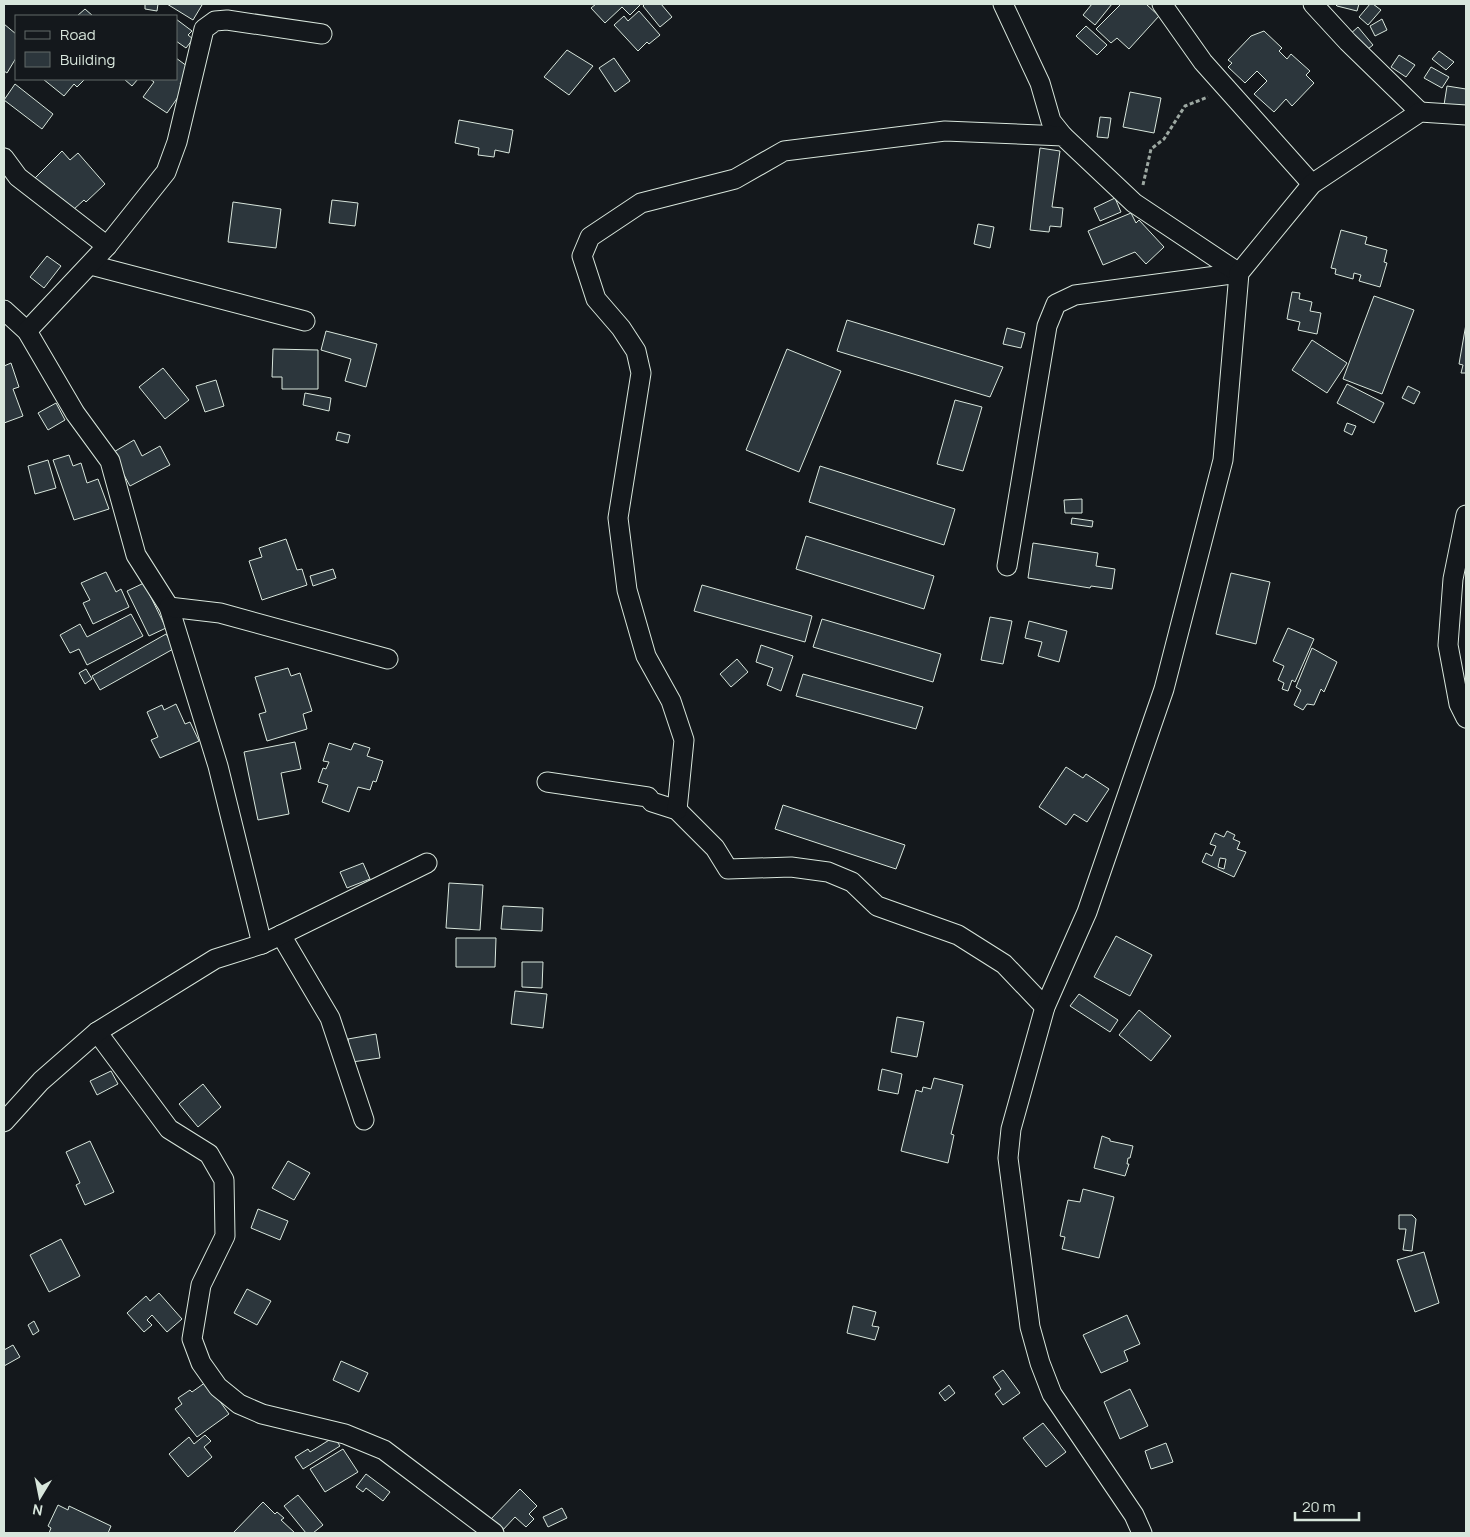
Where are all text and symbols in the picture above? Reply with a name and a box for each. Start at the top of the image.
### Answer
legend [15,15,178,80]
text: Road [60,24,96,45]
text: Building [60,49,115,70]
north arrow [15,1472,65,1522]
scale bar [1295,1490,1359,1522]
text: 20 m [1302,1496,1335,1517]
text: N [31,1500,44,1521]

